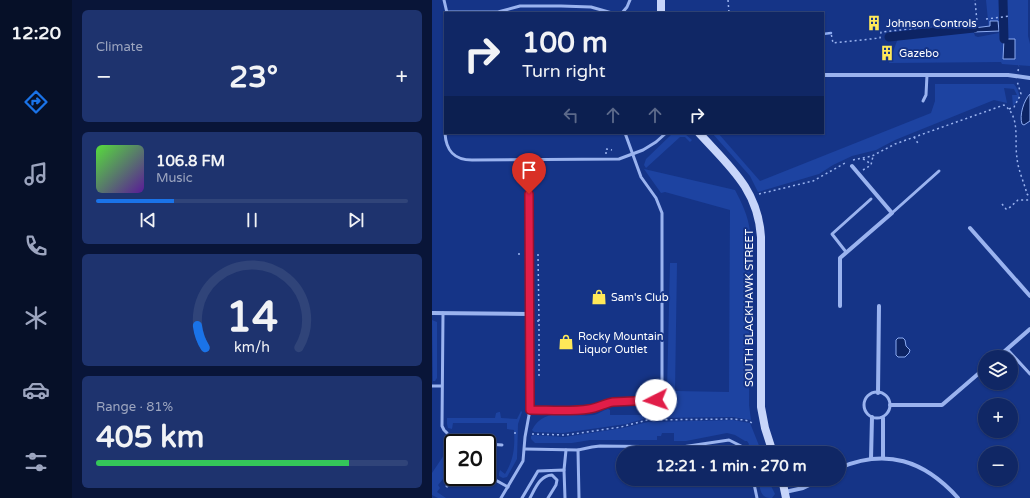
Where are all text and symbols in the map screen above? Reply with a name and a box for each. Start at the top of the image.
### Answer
building icon: Johnson Controls [865,14,883,32]
place label: Johnson Controls [886,17,976,30]
text: 12:20 [11,22,61,44]
text: 100 m [522,26,608,60]
icon: right [456,28,508,80]
text: Climate [96,39,143,55]
building icon: Gazebo [878,44,896,62]
place label: Gazebo [899,47,939,60]
text: 23° [229,59,278,96]
text: Turn right [522,60,606,82]
text: − [96,64,112,90]
text: + [396,64,408,90]
icon: directions [22,88,50,116]
icon: left [560,104,582,126]
icon: ahead [602,104,624,126]
icon: ahead [644,104,666,126]
icon: right [686,104,708,126]
text: 106.8 FM [156,152,225,170]
pin [512,153,546,194]
icon: arrive [518,159,540,181]
icon: music [22,160,50,188]
text: Music [156,170,193,186]
icon: previous [137,209,159,231]
icon: pause [241,209,263,231]
icon: next [345,209,367,231]
street label: SOUTH BLACKHAWK STREET [743,229,756,387]
icon: phone [22,232,50,260]
shop icon: Sam's Club [590,288,608,306]
place label: Sam's Club [611,291,669,304]
text: 14 [226,293,278,343]
icon: climate [22,304,50,332]
place label: Rocky Mountain Liquor Outlet [578,330,663,356]
shop icon: Rocky Mountain Liquor Outlet [557,333,575,351]
text: km/h [234,339,270,356]
map controls [978,350,1018,486]
button: layers [978,350,1018,390]
icon: car [22,376,50,404]
position arrow [635,379,677,421]
button: + [978,398,1018,438]
text: Range · 81% [96,399,173,415]
text: 405 km [96,419,204,456]
speed limit sign: 20 [444,434,496,486]
button: − [978,446,1018,486]
icon: filters [22,448,50,476]
text: 12:21 · 1 min · 270 m [656,457,806,475]

